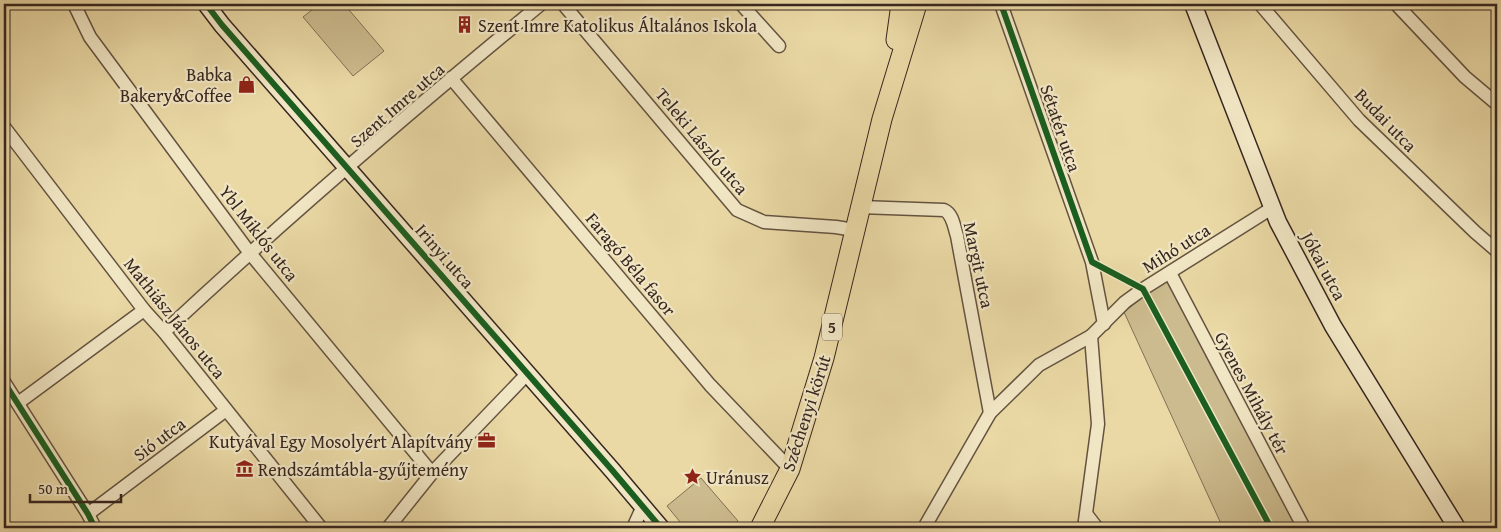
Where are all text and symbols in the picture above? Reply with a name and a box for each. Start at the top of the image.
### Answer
place label: Szent Imre Katolikus Általános Iskola [478,12,758,39]
building icon: Szent Imre Katolikus Általános Iskola [454,15,474,35]
street label: Szent Imre utca [344,56,451,154]
place label: Babka Bakery&Coffee [120,61,232,109]
shop icon: Babka Bakery&Coffee [236,74,256,94]
street label: Sétatér utca [1033,81,1089,176]
street label: Teleki László utca [649,82,755,201]
street label: Budai utca [1349,82,1424,158]
street label: Ybl Miklós utca [213,179,306,287]
street label: Faragó Béla fasor [579,206,683,322]
street label: Mihó utca [1137,216,1216,279]
street label: Irinyi utca [409,217,481,295]
street label: Margit utca [957,219,1001,311]
street label: Jókai utca [1294,225,1354,305]
street label: Mathiász János utca [117,251,233,385]
road number: 5 [822,314,842,341]
street label: Gyenes Mihály tér [1208,327,1296,460]
street label: Széchenyi körút [774,351,838,475]
street label: Sió utca [127,410,191,468]
place label: Kutyával Egy Mosolyért Alapítvány [209,428,473,455]
office icon: Kutyával Egy Mosolyért Alapítvány [477,431,497,451]
place label: Rendszámtábla-gyűjtemény [258,456,468,483]
museum icon: Rendszámtábla-gyűjtemény [234,459,254,479]
place label: Uránusz [706,464,769,491]
place icon: Uránusz [682,467,702,487]
scale bar [30,472,121,504]
text: 50 m [38,478,69,499]

